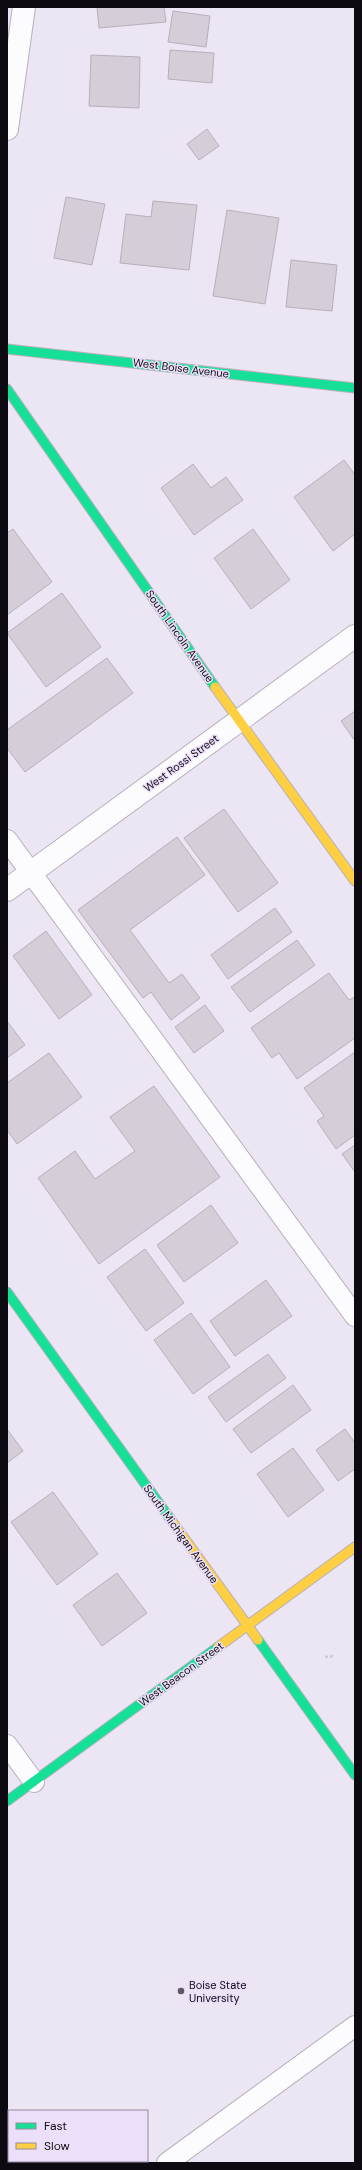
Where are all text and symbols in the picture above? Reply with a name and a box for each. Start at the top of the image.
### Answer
street label: West Boise Avenue [132,355,230,381]
street label: South Lincoln Avenue [143,587,217,685]
street label: West Rossi Street [141,731,221,795]
street label: South Michigan Avenue [140,1482,222,1586]
street label: West Beacon Street [136,1639,226,1709]
place label: Boise State University [189,1978,246,2005]
marker: Boise State University [176,1986,186,1996]
legend [8,2110,148,2162]
text: Fast [44,2118,67,2134]
text: Slow [44,2138,70,2154]

